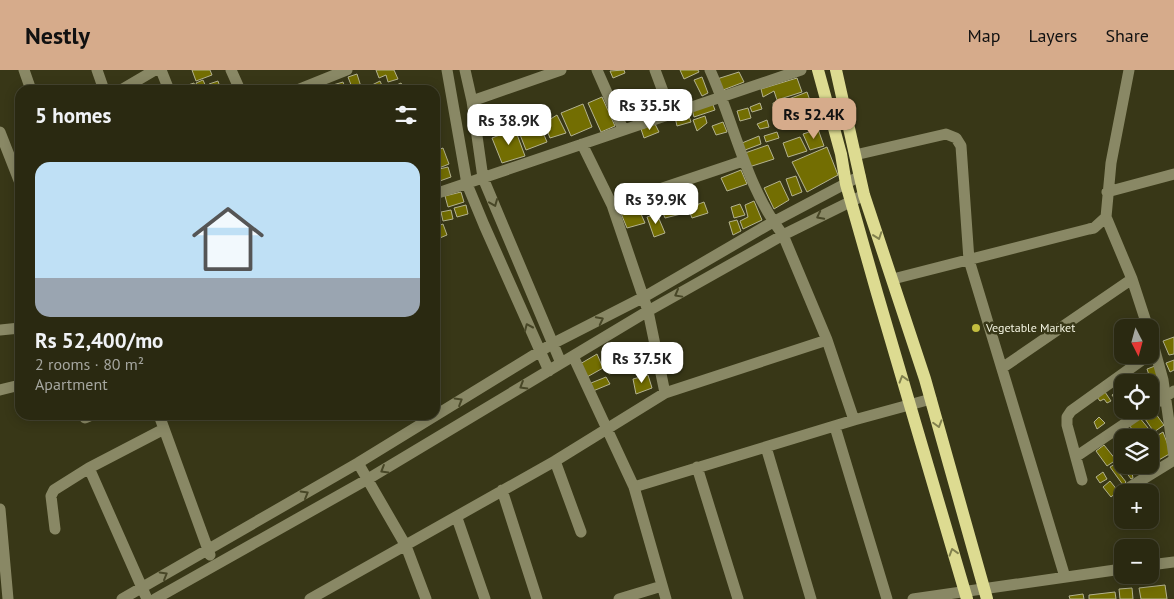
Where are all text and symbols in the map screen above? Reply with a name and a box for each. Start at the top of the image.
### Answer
text: Nestly [25,20,90,51]
text: Map [968,24,1000,47]
text: Layers [1028,24,1077,47]
text: Share [1105,24,1149,47]
pin: Rs 35.5K [598,88,702,131]
text: Rs 35.5K [619,95,681,115]
pin: Rs 52.4K [762,98,866,140]
icon: filters [392,101,420,129]
text: 5 homes [35,102,111,129]
pin: Rs 38.9K [457,104,561,146]
text: Rs 52.4K [783,104,845,124]
text: Rs 38.9K [478,110,540,130]
pin: Rs 39.9K [604,182,708,225]
text: Rs 39.9K [625,189,687,209]
icon: home [183,194,273,284]
one-way arrow [488,198,498,206]
one-way arrow [817,210,826,220]
one-way arrow [873,231,883,239]
one-way arrow [674,288,683,298]
one-way arrow [594,316,603,326]
north arrow [1114,319,1159,364]
map controls [1114,319,1159,584]
place label: Vegetable Market [985,320,1075,335]
marker: Vegetable Market [970,322,982,334]
one-way arrow [524,323,535,332]
text: Rs 52,400/mo [35,327,163,354]
pin: Rs 37.5K [590,342,694,384]
text: Rs 37.5K [612,348,672,368]
text: 2 rooms · 80 m² [35,354,144,374]
text: Apartment [35,374,108,394]
button: locate [1114,374,1159,419]
one-way arrow [899,376,909,384]
one-way arrow [520,380,529,390]
one-way arrow [454,398,463,408]
one-way arrow [932,419,942,428]
button: layers [1114,429,1159,474]
one-way arrow [380,463,389,473]
button: + [1114,484,1159,529]
one-way arrow [299,490,308,500]
button: − [1114,539,1159,584]
one-way arrow [949,549,959,557]
one-way arrow [159,571,168,581]

